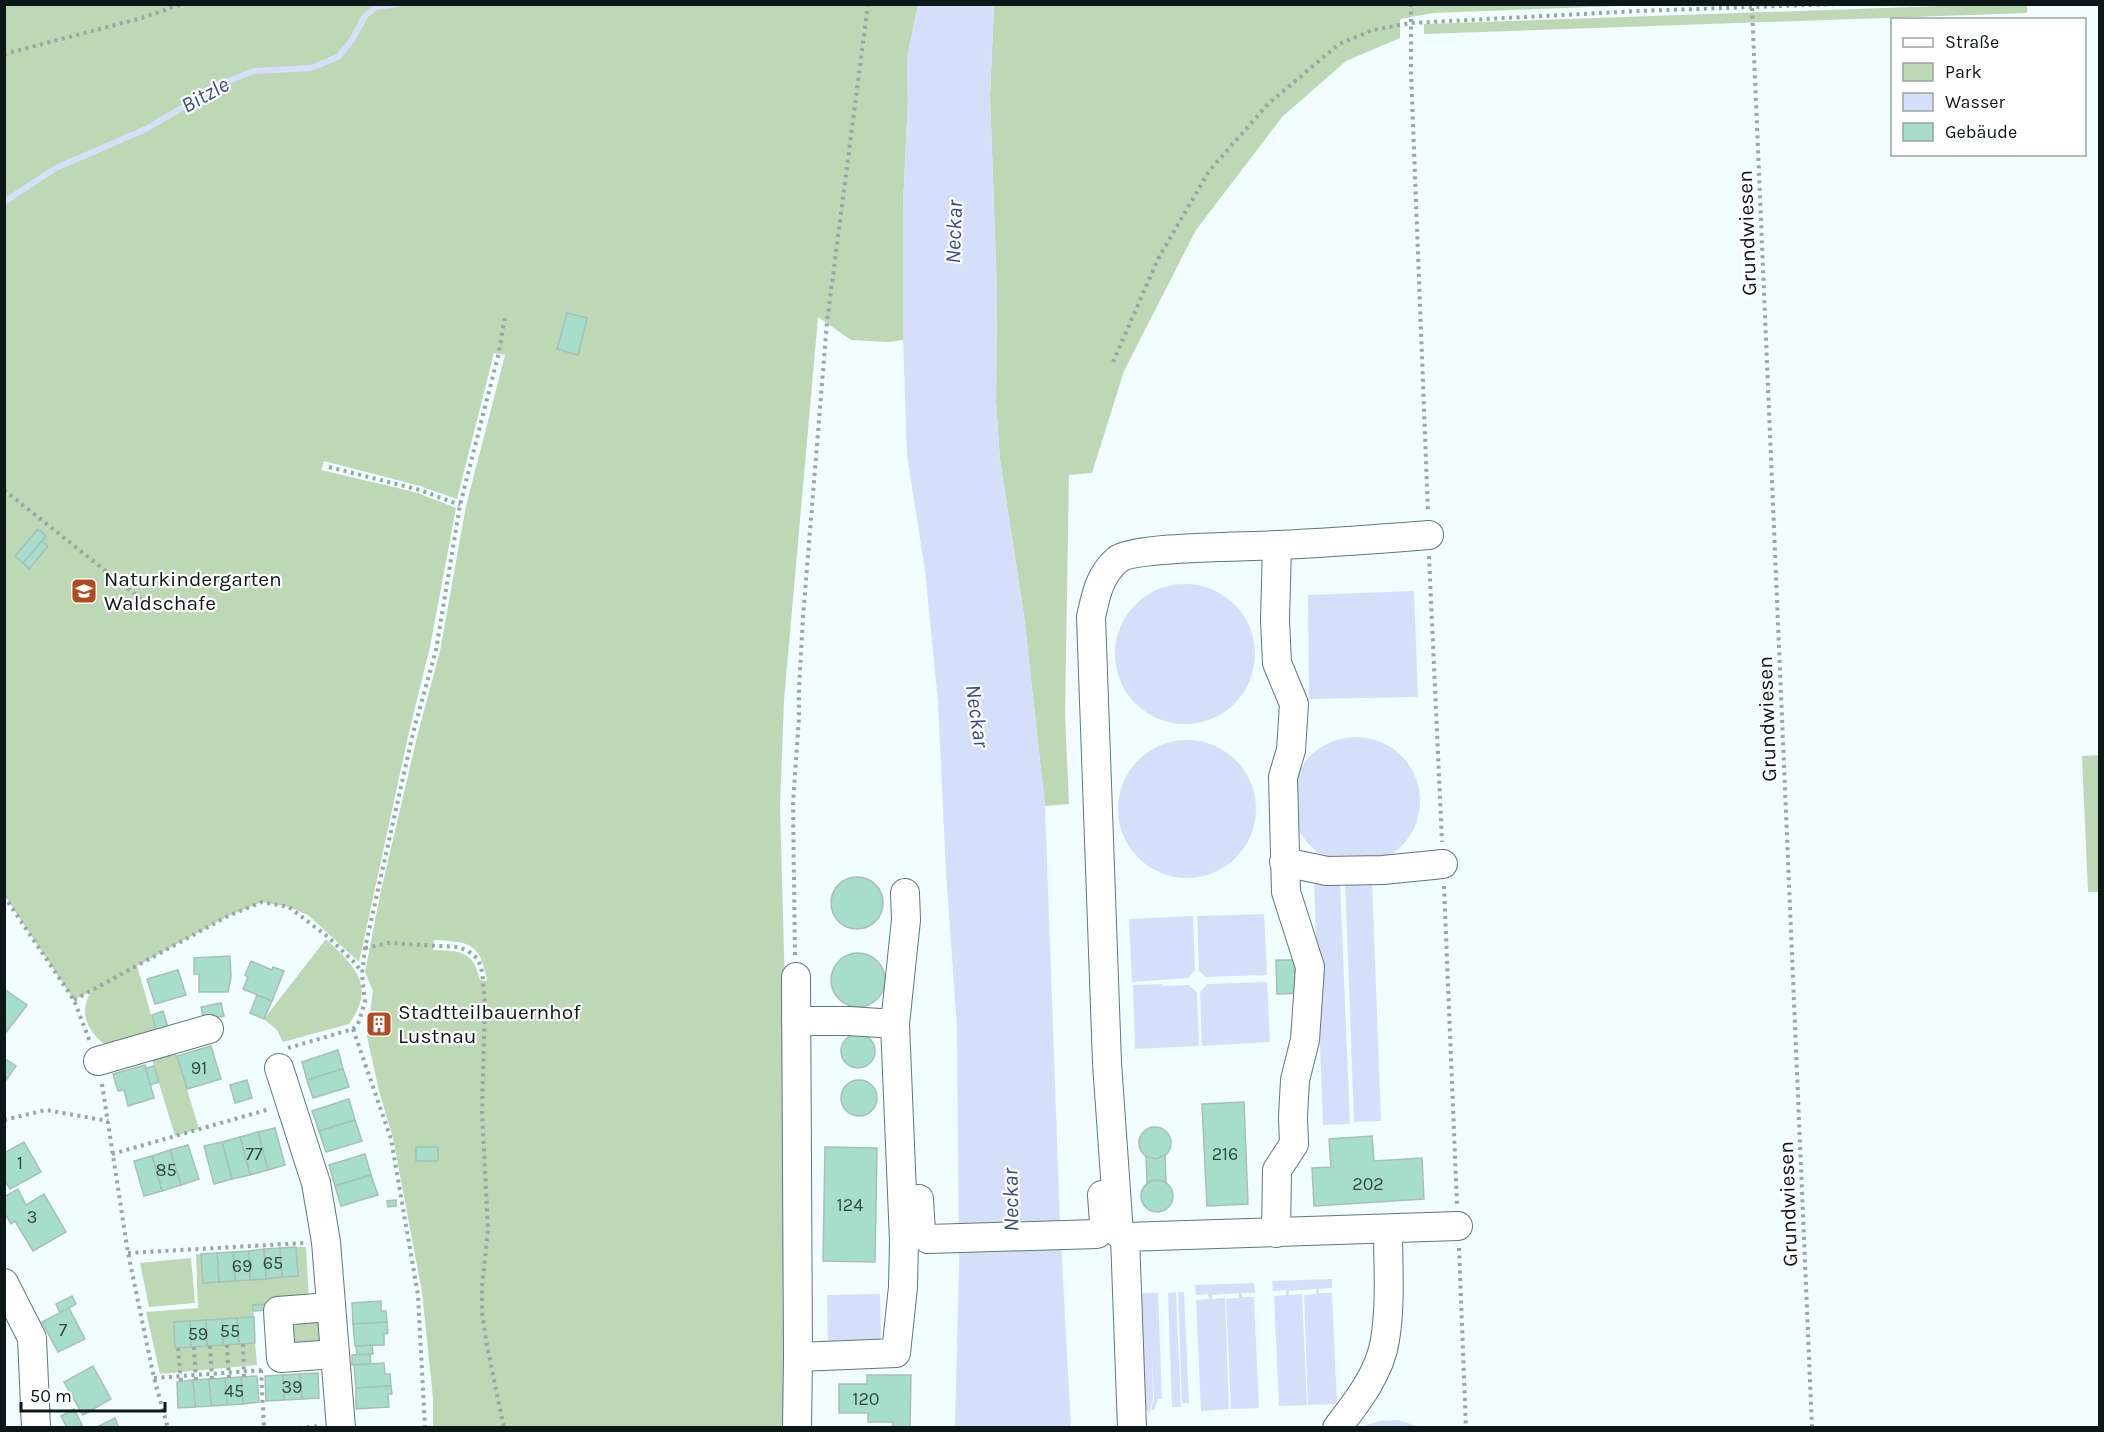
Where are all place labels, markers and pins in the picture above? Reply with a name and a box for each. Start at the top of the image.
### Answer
place label: Naturkindergarten Waldschafe [104,567,282,615]
school or university icon: Naturkindergarten Waldschafe [69,576,99,606]
place label: Stadtteilbauernhof Lustnau [398,1000,581,1048]
building icon: Stadtteilbauernhof Lustnau [364,1009,394,1039]

